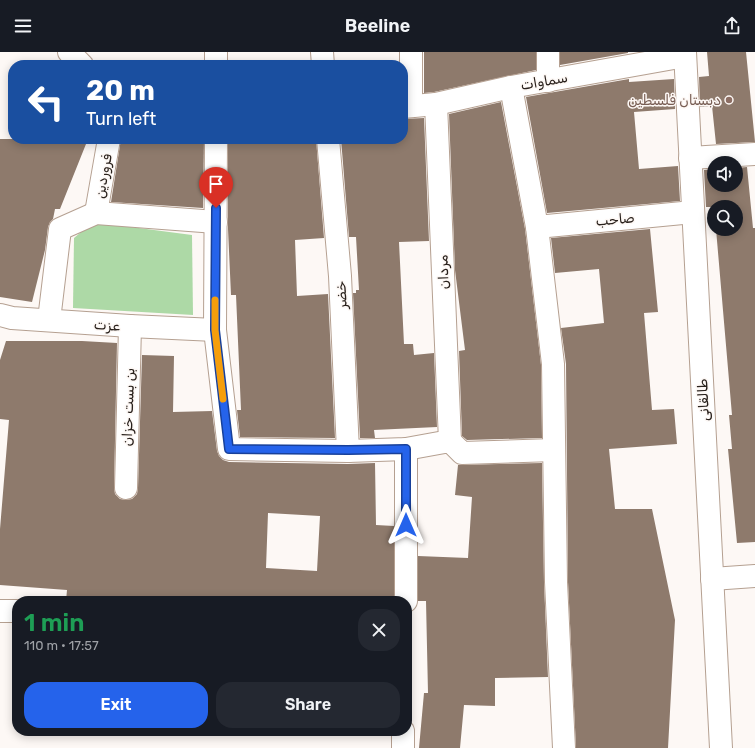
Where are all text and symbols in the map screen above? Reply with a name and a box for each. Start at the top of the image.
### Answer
icon: menu [12,15,34,37]
text: Beeline [345,15,410,37]
icon: share [721,15,743,37]
street label: سماوات [519,69,569,94]
text: 20 m [86,74,155,107]
icon: left [20,76,72,128]
place label: دبستان فلسطین [628,92,721,109]
marker: دبستان فلسطین [724,95,734,105]
text: Turn left [86,108,156,130]
street label: فروردین [91,152,116,200]
map controls [707,156,743,236]
button: sound [707,156,743,192]
pin [199,167,233,208]
icon: arrive [205,173,227,195]
button: search [707,200,743,236]
street label: صاحب [595,209,635,230]
street label: مردان [434,254,453,290]
street label: خضر [332,280,351,310]
street label: عزت [93,316,121,335]
street label: بن بست خزان [119,367,138,447]
street label: طالقانی [694,378,713,422]
position arrow [385,504,427,546]
text: 1 min [24,609,84,637]
button: close [358,609,400,651]
text: 110 m · 17:57 [24,638,99,653]
button: Exit [24,682,208,728]
button: Share [216,682,400,728]

